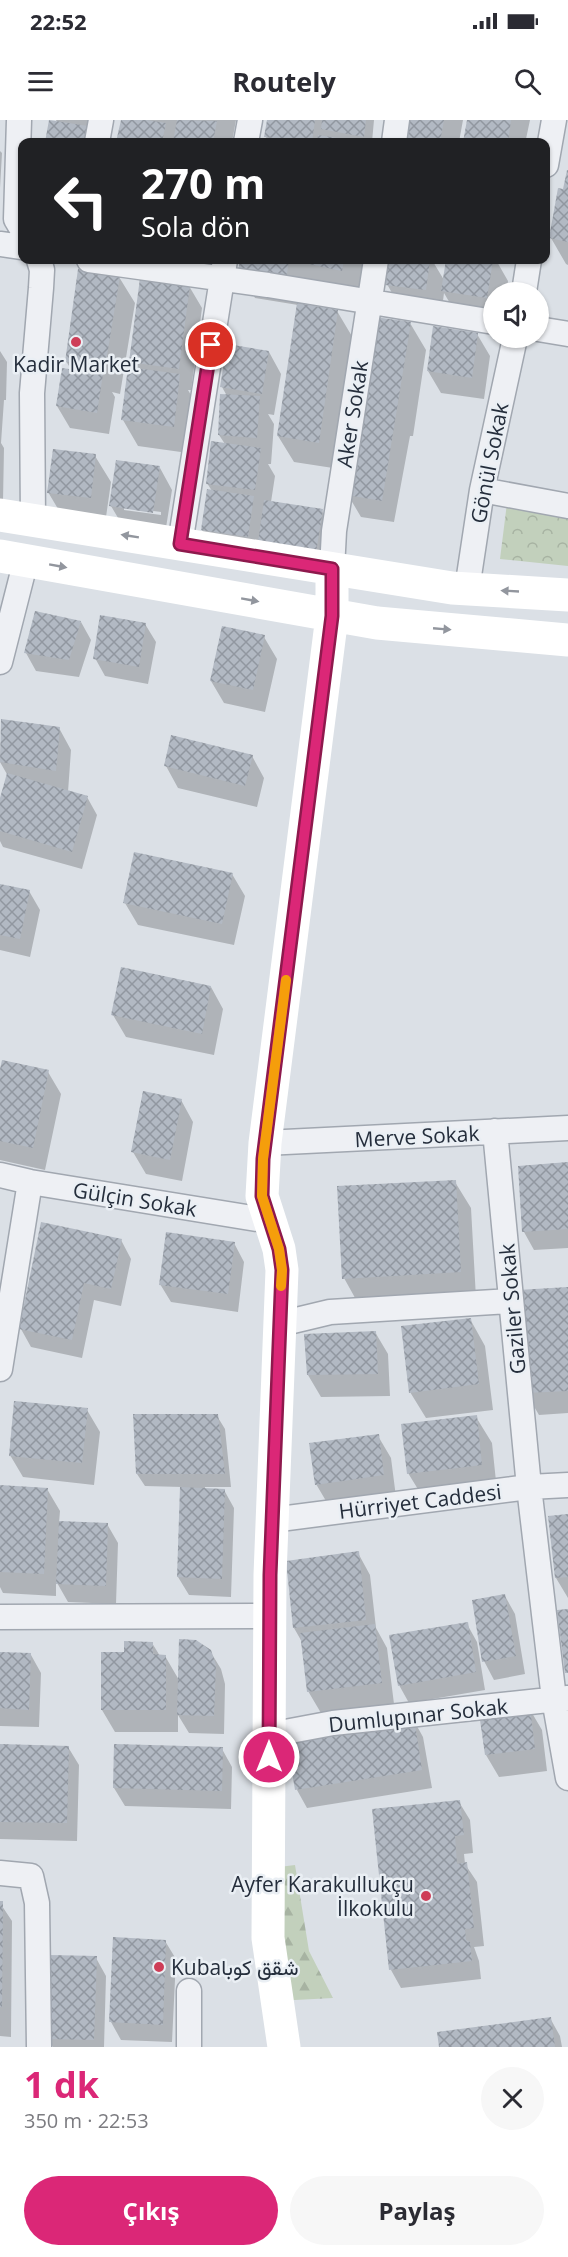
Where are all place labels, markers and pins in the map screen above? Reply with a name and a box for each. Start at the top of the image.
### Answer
pin [185,319,236,370]
marker: Kadir Market [69,335,83,349]
place label: Kadir Market [13,350,139,378]
place label: Ayfer Karakullukçu İlkokulu [231,1870,414,1922]
marker: Ayfer Karakullukçu İlkokulu [419,1889,433,1903]
place label: Kubaشقق كوبا [171,1953,299,1981]
marker: Kubaشقق كوبا [152,1960,166,1974]

